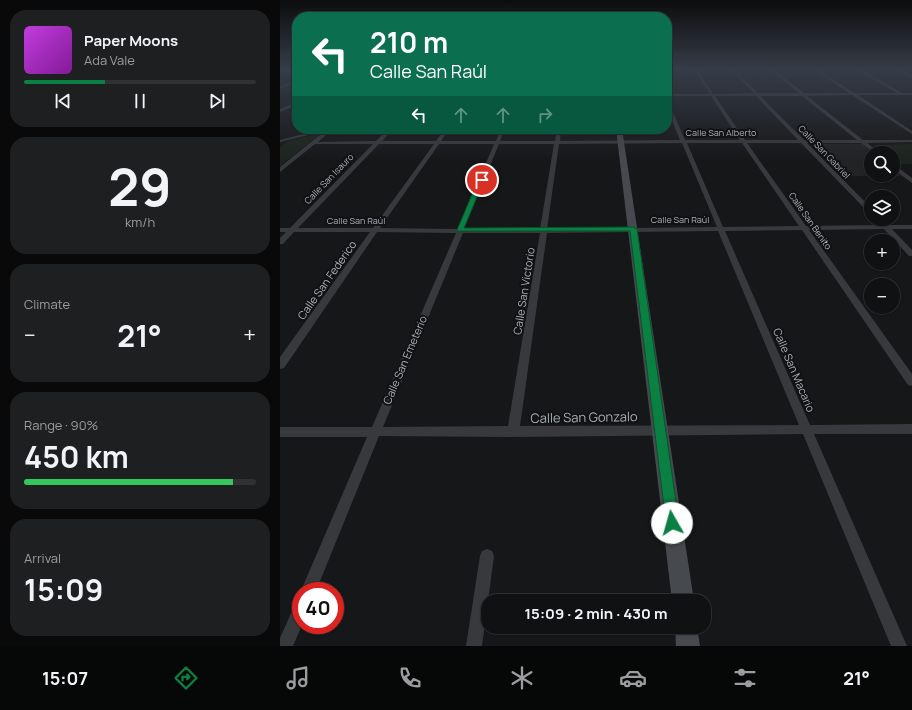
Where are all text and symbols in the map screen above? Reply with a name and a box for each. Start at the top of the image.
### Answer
text: 210 m [370,23,448,61]
icon: left [304,28,356,80]
text: Paper Moons [84,30,178,51]
text: Ada Vale [84,51,135,69]
text: Calle San Raúl [370,59,487,83]
icon: previous [52,90,74,112]
icon: pause [129,90,151,112]
icon: next [206,90,228,112]
icon: left [408,104,430,126]
icon: ahead [450,104,472,126]
icon: ahead [492,104,514,126]
icon: right [534,104,556,126]
street label: Calle San Gabriel [795,122,853,181]
street label: Calle San Alberto [686,126,756,139]
map controls [864,146,900,314]
button: search [864,146,900,182]
street label: Calle San Isauro [301,150,356,207]
text: 29 [108,151,172,222]
pin [465,163,499,197]
icon: arrive [471,169,493,191]
street label: Calle San Benito [786,189,835,252]
button: layers [864,190,900,226]
text: km/h [125,213,155,231]
street label: Calle San Raúl [651,213,709,226]
street label: Calle San Raúl [327,214,385,227]
button: + [864,234,900,270]
street label: Calle San Federico [294,237,360,322]
street label: Calle San Victorio [509,246,538,336]
button: − [864,278,900,314]
text: Climate [24,295,70,313]
street label: Calle San Emeterio [379,313,430,406]
text: 21° [117,315,162,356]
text: − [24,320,36,350]
text: + [243,320,256,350]
street label: Calle San Macario [770,325,819,415]
street label: Calle San Gonzalo [530,407,638,427]
text: Range · 90% [24,416,98,434]
text: 450 km [24,436,129,477]
position arrow [651,502,693,544]
text: Arrival [24,549,61,567]
text: 15:09 [24,569,103,610]
speed limit sign: 40 [292,582,344,634]
text: 15:09 · 2 min · 430 m [525,603,667,624]
icon: directions [172,664,200,692]
icon: music [284,664,312,692]
icon: phone [396,664,424,692]
icon: climate [508,664,536,692]
icon: car [619,664,647,692]
icon: filters [731,664,759,692]
text: 15:07 [42,666,88,690]
text: 21° [843,666,870,690]

